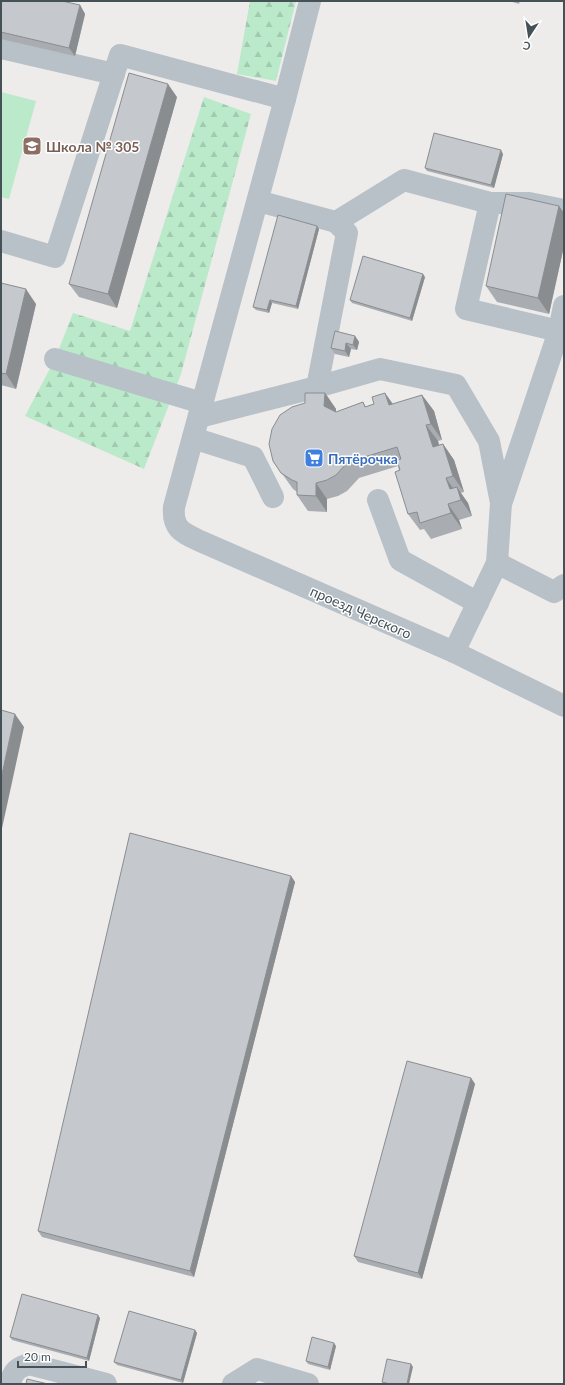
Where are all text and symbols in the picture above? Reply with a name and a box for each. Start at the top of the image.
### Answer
north arrow [509,16,549,56]
text: С [521,39,532,53]
school or university icon: Школа № 305 [21,135,43,157]
place label: Школа № 305 [46,138,139,155]
supermarket icon: Пятёрочка [303,447,325,469]
place label: Пятёрочка [328,450,398,467]
street label: проезд Черского [308,582,414,642]
scale bar [18,1343,86,1369]
text: 20 m [24,1349,51,1364]

